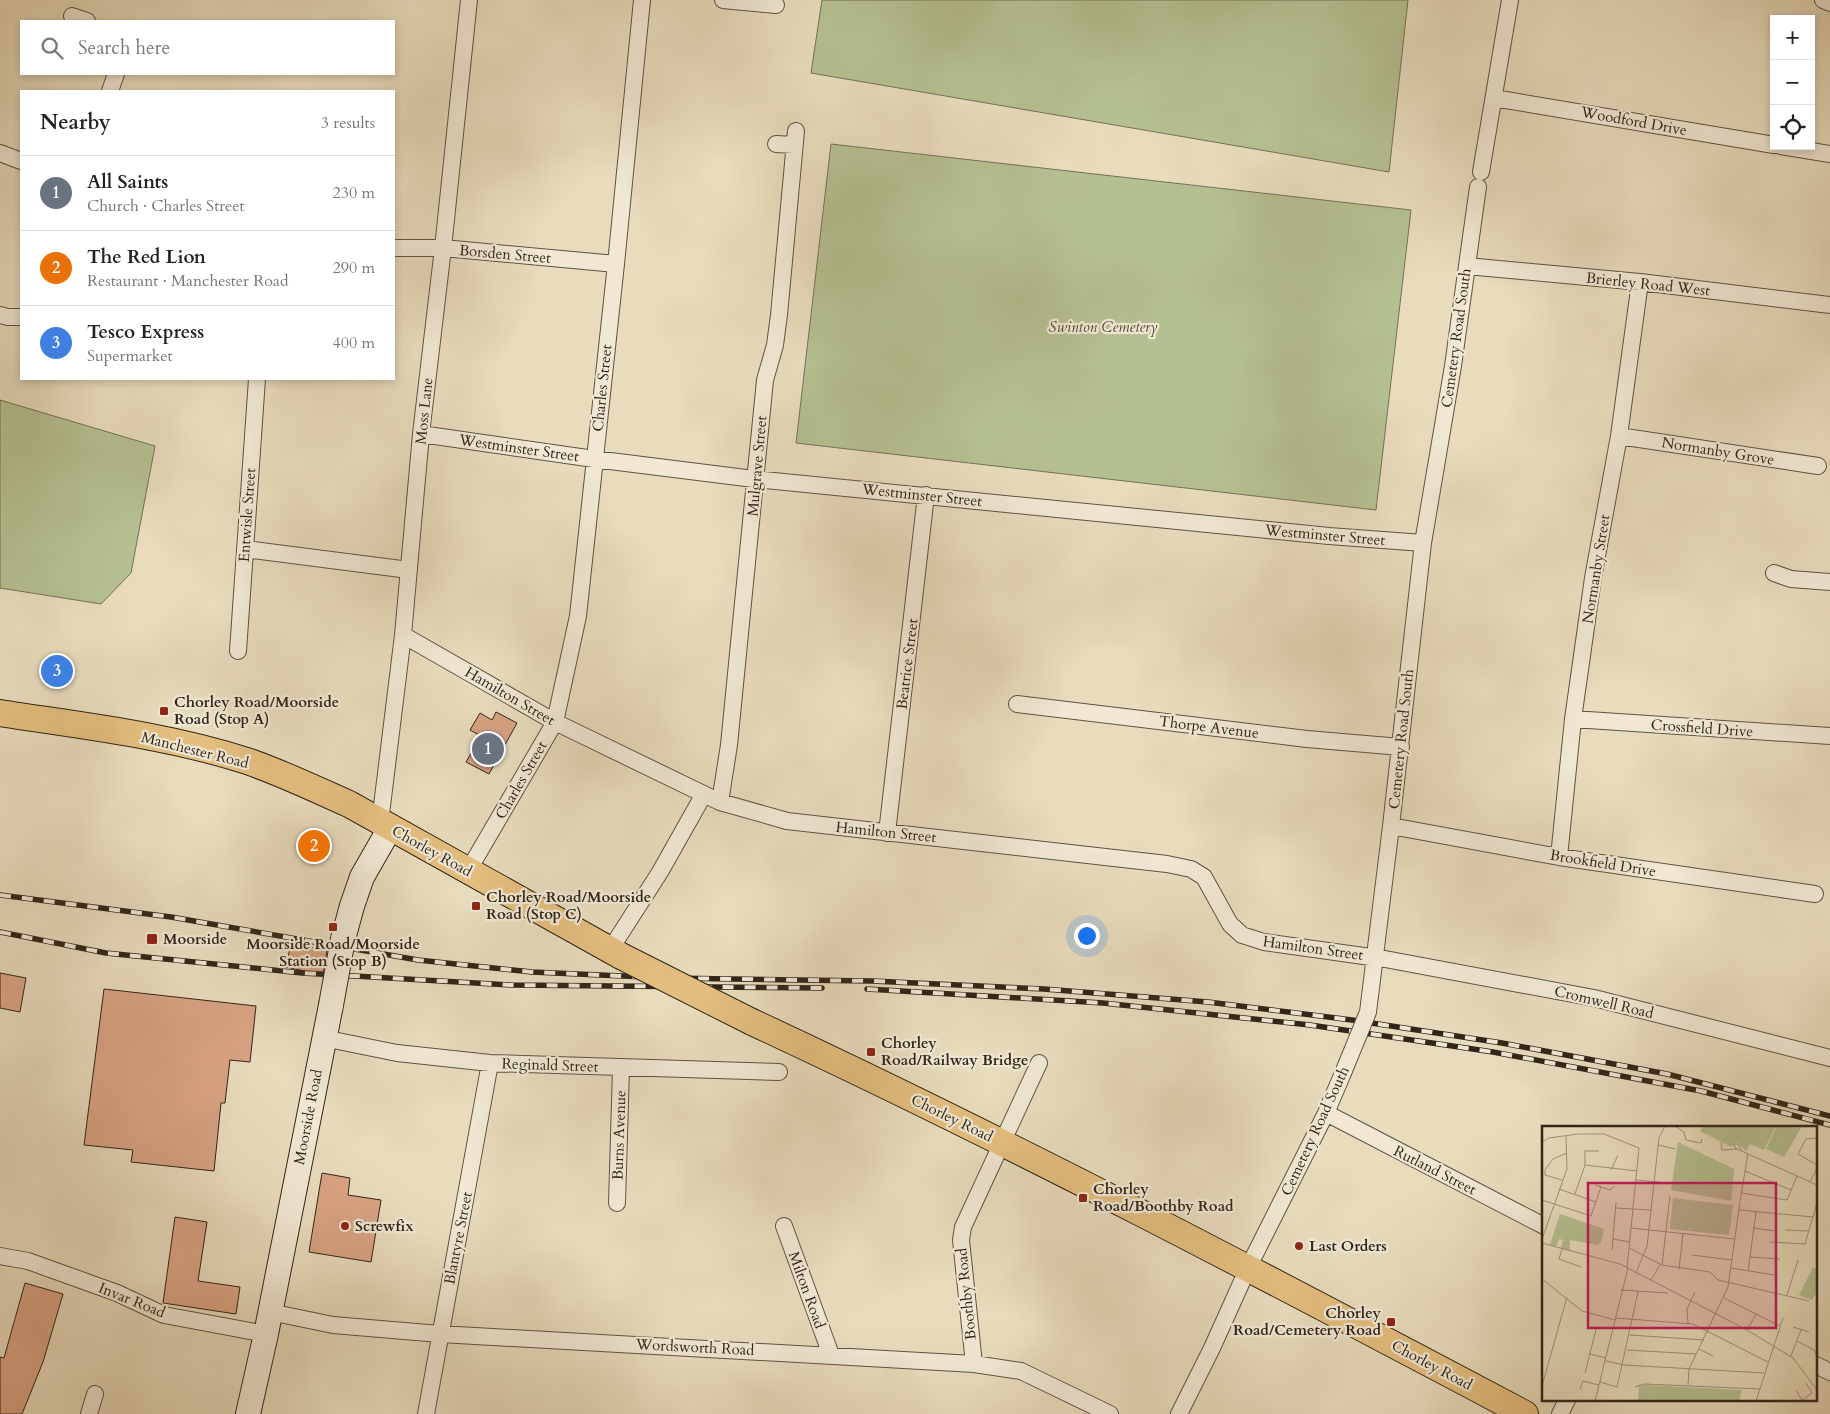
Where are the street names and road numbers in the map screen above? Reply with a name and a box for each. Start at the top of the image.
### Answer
street label: Woodford Drive [1578,102,1689,140]
street label: Borsden Street [458,240,552,268]
street label: Cemetery Road South [1436,266,1476,409]
street label: Brierley Road West [1585,268,1711,300]
street label: Charles Street [587,343,617,433]
street label: Moss Lane [411,376,437,445]
street label: Mulgrave Street [743,415,771,517]
street label: Westminster Street [457,430,580,466]
street label: Normanby Grove [1660,432,1776,470]
street label: Entwisle Street [234,467,260,563]
street label: Westminster Street [860,479,983,511]
street label: Normanby Street [1578,513,1615,625]
street label: Westminster Street [1263,520,1386,550]
street label: Beatrice Street [891,617,923,711]
street label: Hamilton Street [461,662,559,730]
street label: Cemetery Road South [1384,667,1418,810]
street label: Thorpe Avenue [1158,711,1260,743]
street label: Crossfield Drive [1650,714,1754,742]
street label: Manchester Road [139,727,251,773]
street label: Charles Street [490,737,552,823]
street label: Hamilton Street [835,817,938,847]
street label: Chorley Road [388,821,476,881]
street label: Brookfield Drive [1548,845,1658,881]
street label: Hamilton Street [1261,931,1365,965]
street label: Cromwell Road [1552,981,1656,1023]
street label: Reginald Street [501,1053,599,1077]
street label: Cemetery Road South [1276,1062,1354,1199]
street label: Moorside Road [289,1068,327,1166]
street label: Burns Avenue [607,1089,631,1180]
street label: Chorley Road [908,1090,996,1146]
street label: Rutland Street [1390,1141,1480,1200]
street label: Blantyre Street [439,1190,477,1286]
street label: Boothby Road [951,1247,981,1341]
street label: Milton Road [784,1249,830,1331]
street label: Invar Road [96,1278,168,1322]
street label: Wordsworth Road [634,1334,755,1360]
street label: Chorley Road [1388,1335,1476,1395]

